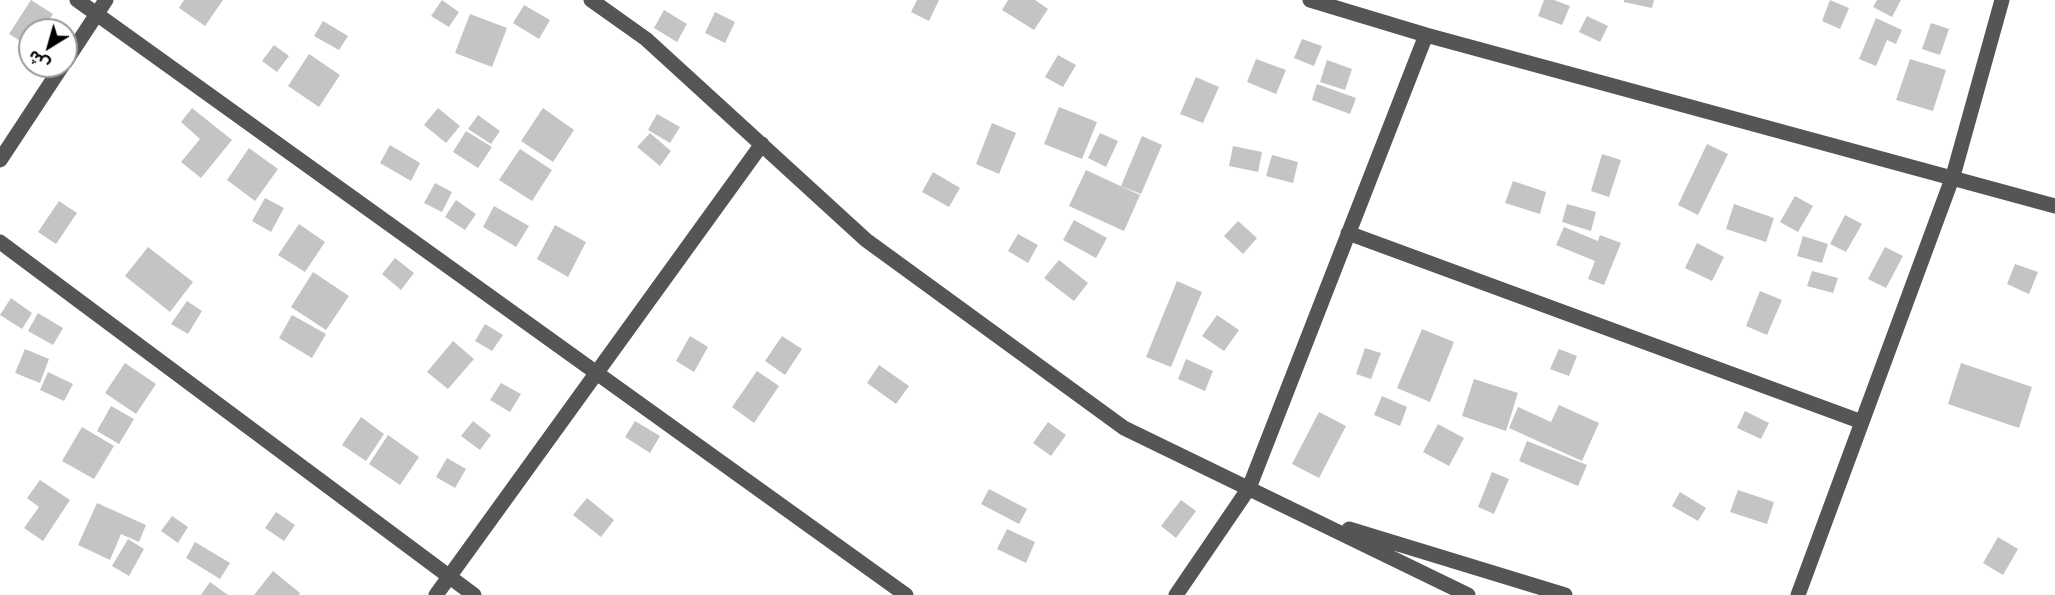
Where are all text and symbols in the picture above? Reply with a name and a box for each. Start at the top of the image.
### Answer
north arrow [18,18,78,78]
text: ش [23,45,54,76]

